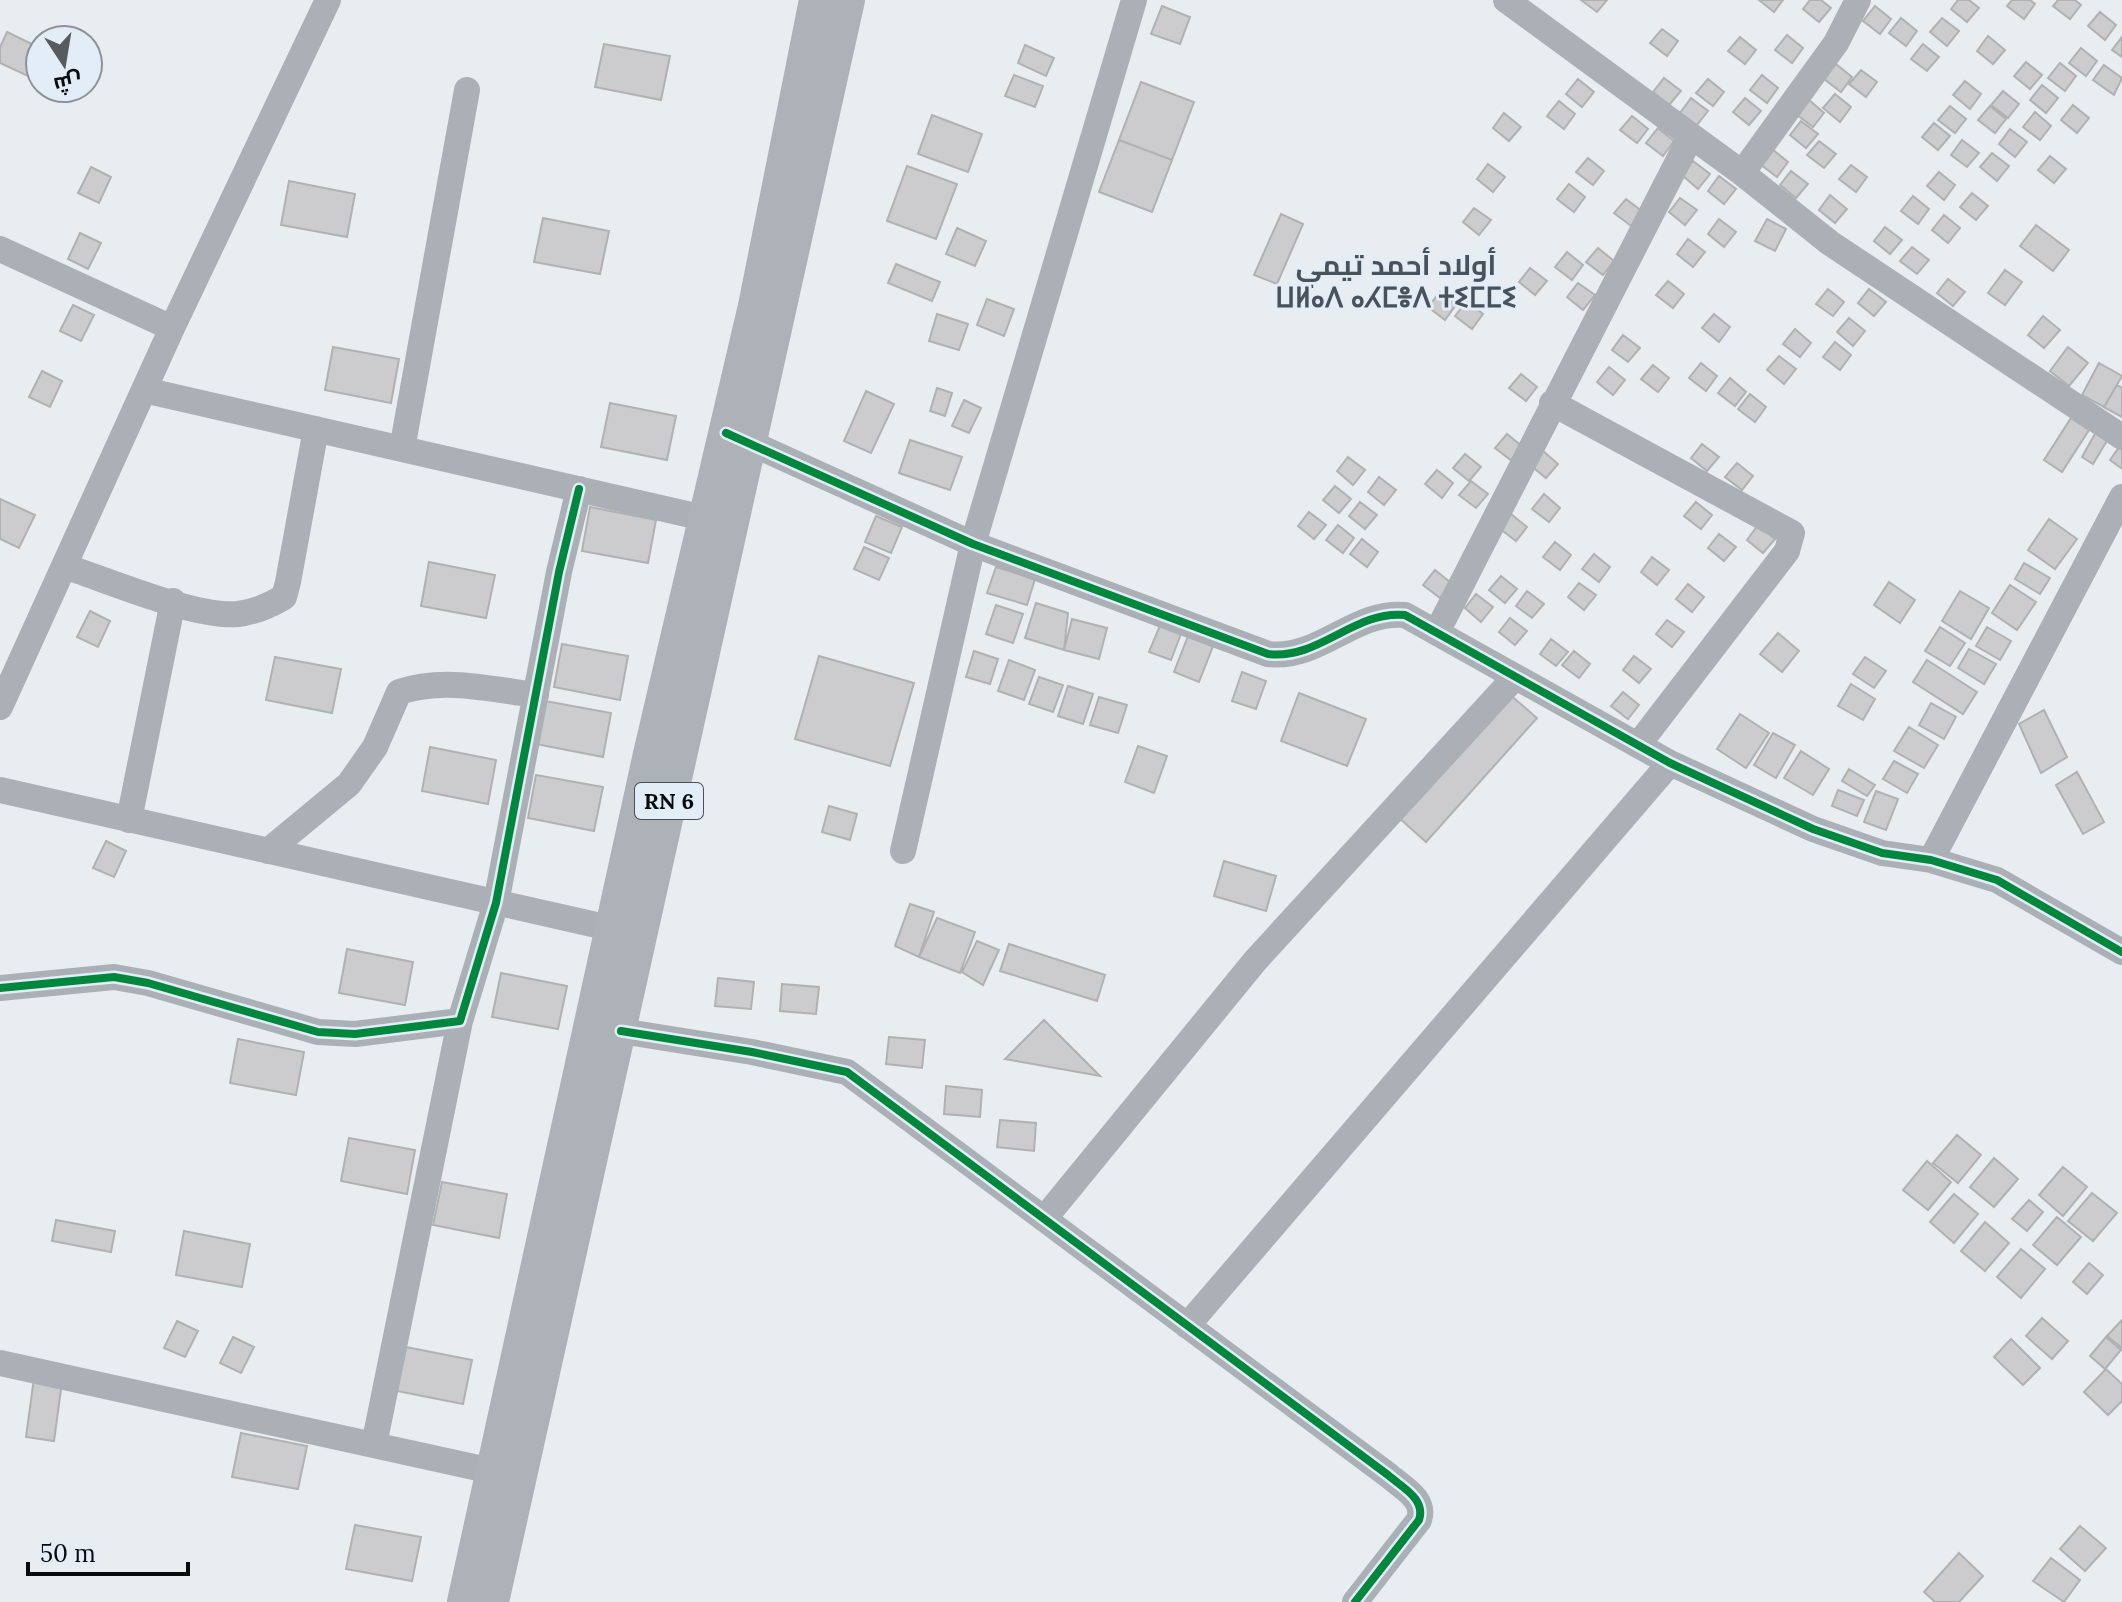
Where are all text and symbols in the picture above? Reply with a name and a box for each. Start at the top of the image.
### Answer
north arrow [24,24,104,104]
text: ش [51,67,85,100]
district label: أولاد أحمد تيمي ⵡⵍⴰⴷ ⴰⵃⵎⴻⴷ ⵜⵉⵎⵎⵉ [1275,247,1517,315]
road number: RN 6 [635,783,703,819]
scale bar [28,1526,188,1576]
text: 50 m [40,1538,96,1569]

